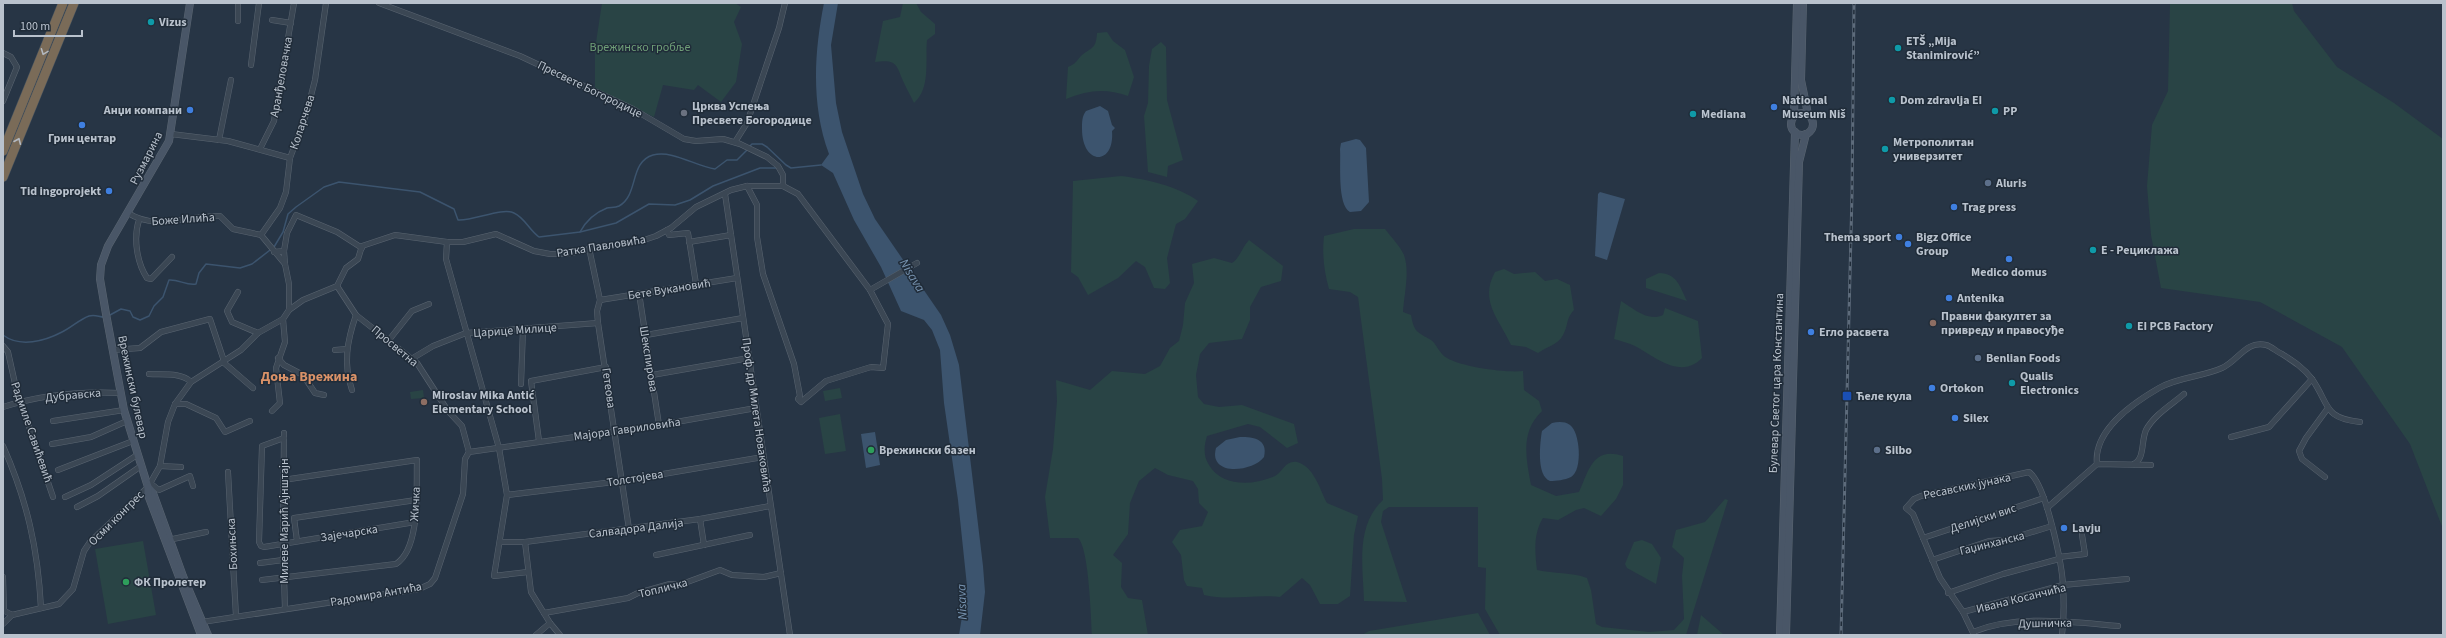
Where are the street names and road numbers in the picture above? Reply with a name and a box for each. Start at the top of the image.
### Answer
street label: Аранђеловачка [266,36,297,119]
street label: Пресвете Богородице [534,57,645,122]
street label: Коларчева [286,93,319,152]
street label: Рузмарина [126,129,167,188]
street label: Боже Илића [151,209,215,230]
street label: Ратка Павловића [555,231,647,262]
street label: Бете Вукановић [627,275,712,304]
street label: Булевар Светог цара Константина [1765,293,1788,473]
street label: Царице Милице [473,319,557,342]
street label: Просветна [368,322,422,371]
street label: Шекспирова [635,325,662,393]
street label: Врежински булевар [113,334,152,441]
street label: Проф. др Милета Новаковића [737,337,776,494]
street label: Гетеова [597,367,620,409]
street label: Радмиле Савићевић [6,380,57,485]
street label: Дубравска [44,385,102,406]
street label: Мајора Гавриловића [572,414,682,445]
street label: Милеве Марић Ајнштајн [276,458,293,584]
street label: Толстојева [606,466,664,491]
street label: Ресавских јунака [1922,469,2012,504]
street label: Осми конгрес [85,486,148,550]
street label: Жичка [406,486,425,522]
street label: Делијски вис [1948,500,2019,537]
street label: Салвадора Далија [588,514,684,543]
street label: Бохињска [223,518,242,570]
street label: Зајечарска [319,521,379,546]
street label: Гаџинханска [1958,527,2026,560]
street label: Топличка [637,574,689,603]
street label: Радомира Антића [329,578,423,611]
street label: Ивана Косанчића [1974,579,2068,618]
street label: Душничка [2018,615,2072,632]

